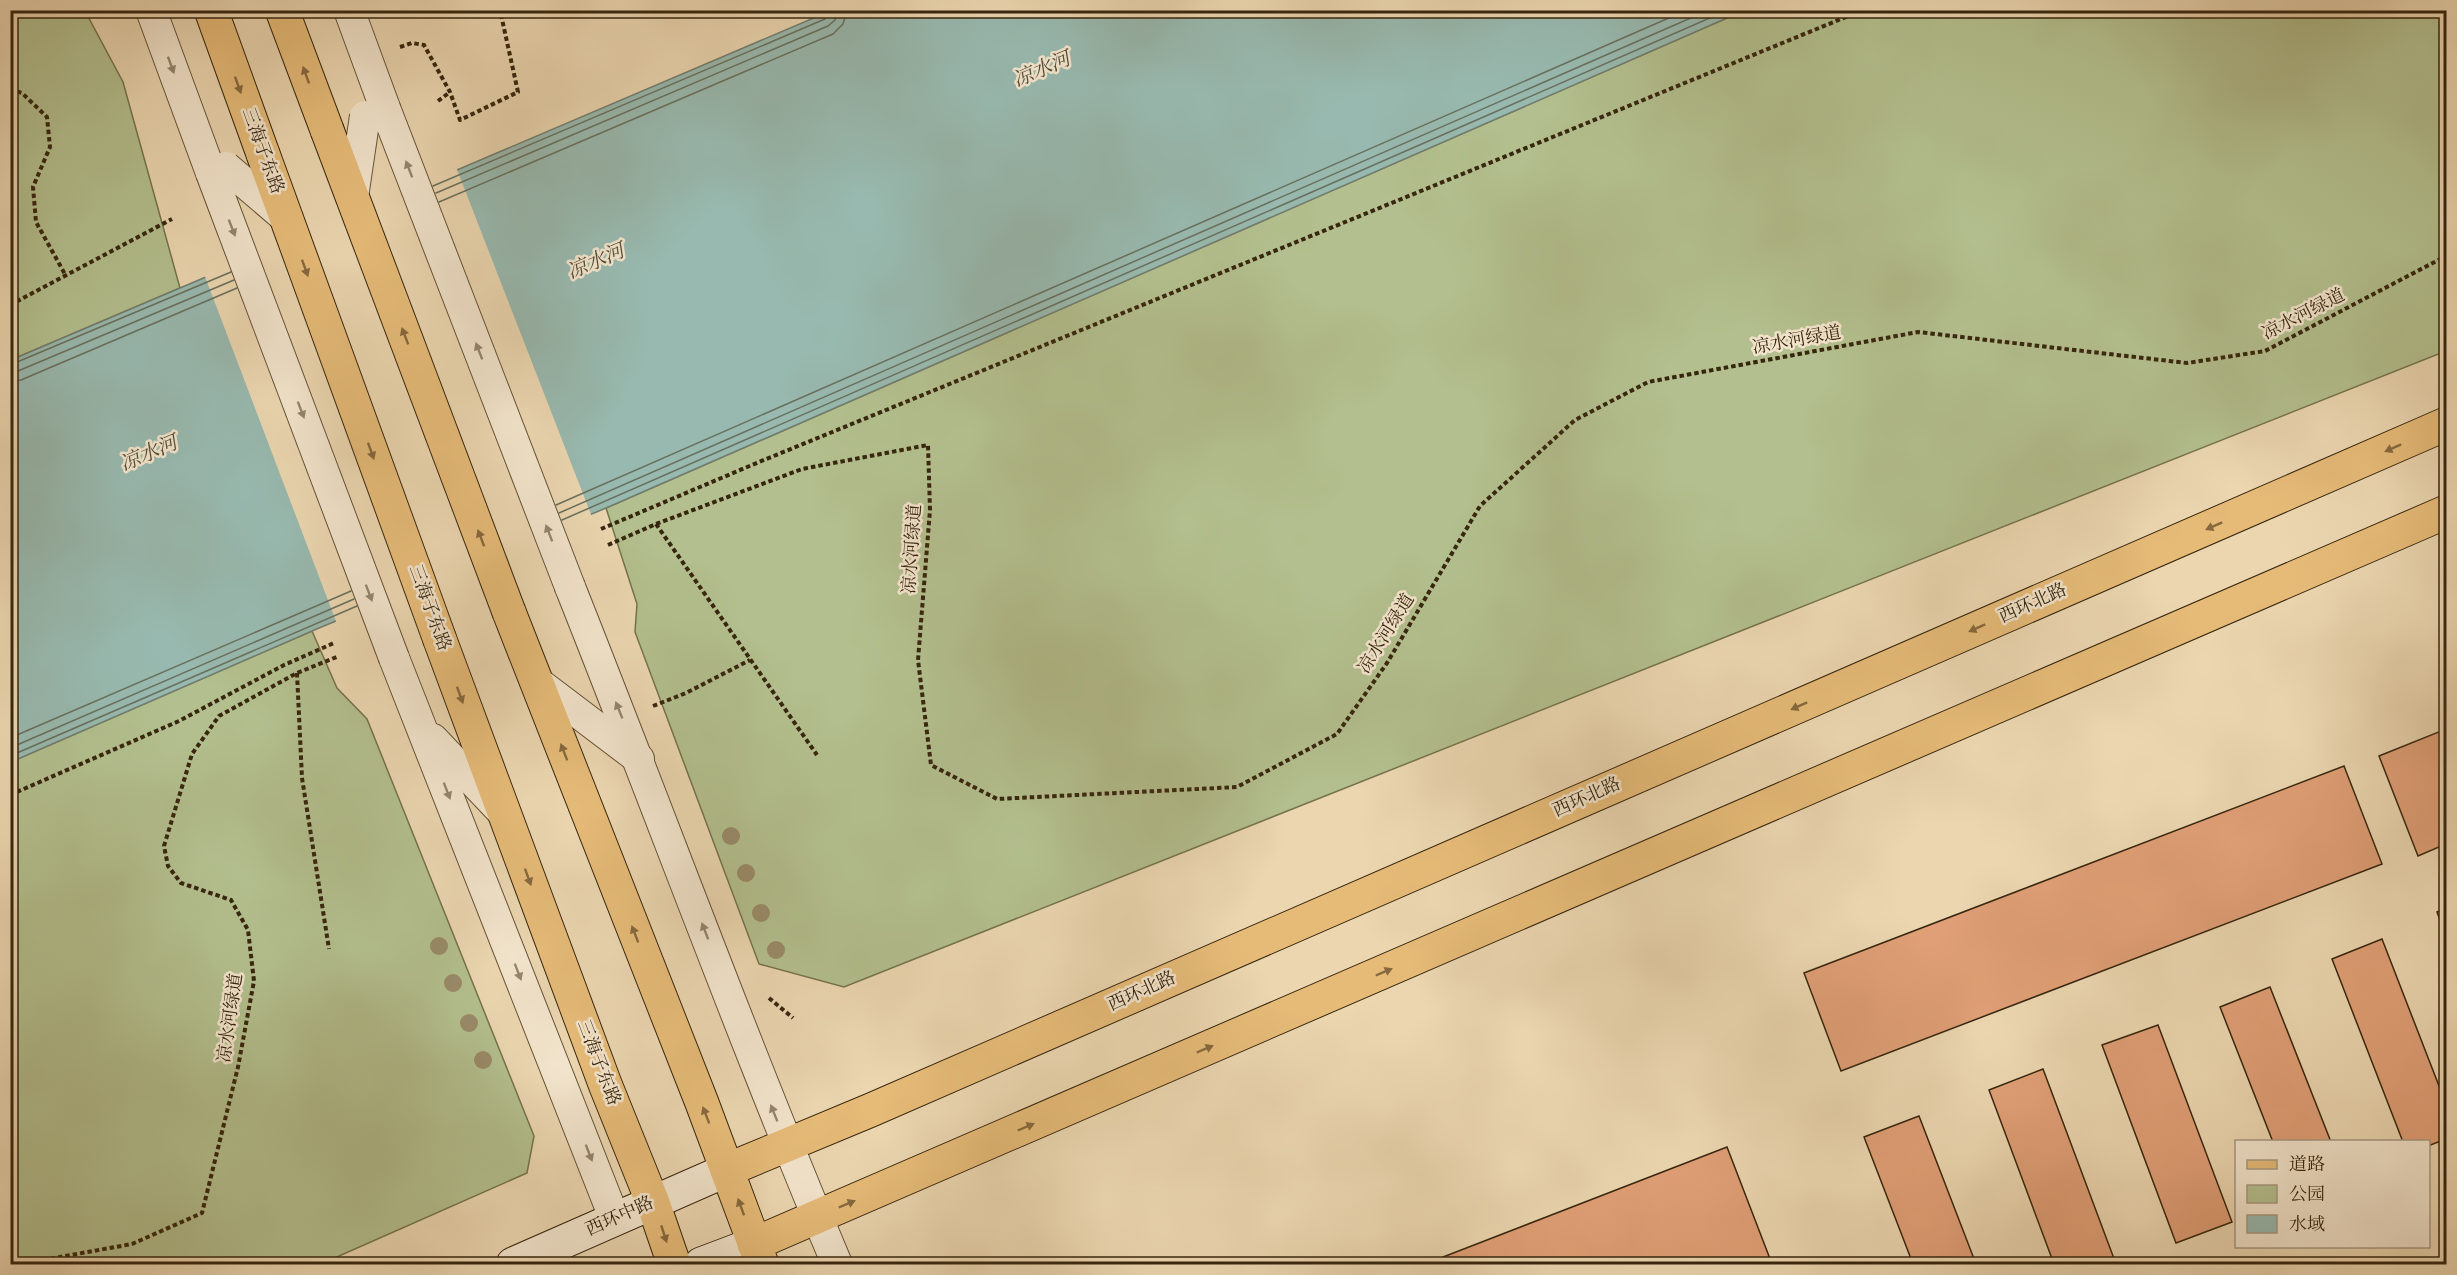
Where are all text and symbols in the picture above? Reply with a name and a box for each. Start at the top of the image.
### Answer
water label: 凉水河 [1010,46,1077,93]
one-way arrow [166,57,176,75]
one-way arrow [301,66,311,84]
one-way arrow [234,76,243,94]
street label: 三海子东路 [236,105,288,197]
one-way arrow [404,160,413,178]
one-way arrow [227,219,237,237]
water label: 凉水河 [564,238,631,285]
one-way arrow [300,259,310,277]
street label: 凉水河绿道 [2259,284,2349,346]
street label: 凉水河绿道 [1751,322,1843,360]
one-way arrow [400,326,410,344]
one-way arrow [474,342,483,360]
one-way arrow [296,401,306,419]
water label: 凉水河 [117,430,184,477]
one-way arrow [367,442,377,460]
one-way arrow [2383,443,2401,453]
street label: 凉水河绿道 [898,503,928,595]
one-way arrow [2205,521,2223,531]
one-way arrow [544,524,554,542]
one-way arrow [476,529,485,547]
street label: 三海子东路 [403,562,455,654]
street label: 西环北路 [1995,579,2071,629]
one-way arrow [365,584,375,602]
street label: 凉水河绿道 [1353,590,1421,678]
one-way arrow [1969,624,1986,633]
one-way arrow [456,686,466,704]
one-way arrow [614,701,624,719]
one-way arrow [1789,701,1807,711]
one-way arrow [559,743,568,761]
street label: 西环北路 [1549,773,1625,823]
one-way arrow [442,782,452,800]
one-way arrow [524,869,534,887]
one-way arrow [700,922,709,940]
one-way arrow [630,924,640,942]
one-way arrow [514,963,523,981]
street label: 西环北路 [1104,967,1180,1017]
one-way arrow [1375,967,1393,977]
street label: 凉水河绿道 [213,972,249,1064]
street label: 三海子东路 [571,1017,625,1109]
one-way arrow [1196,1045,1213,1054]
one-way arrow [769,1104,779,1122]
one-way arrow [701,1106,711,1124]
one-way arrow [1017,1122,1035,1132]
legend [2235,1140,2430,1248]
one-way arrow [585,1145,595,1163]
text: 道路 [2289,1154,2325,1177]
text: 公园 [2289,1184,2325,1207]
street label: 西环中路 [582,1192,658,1242]
one-way arrow [735,1198,745,1216]
one-way arrow [838,1199,856,1209]
text: 水域 [2289,1214,2325,1237]
one-way arrow [659,1225,669,1243]

